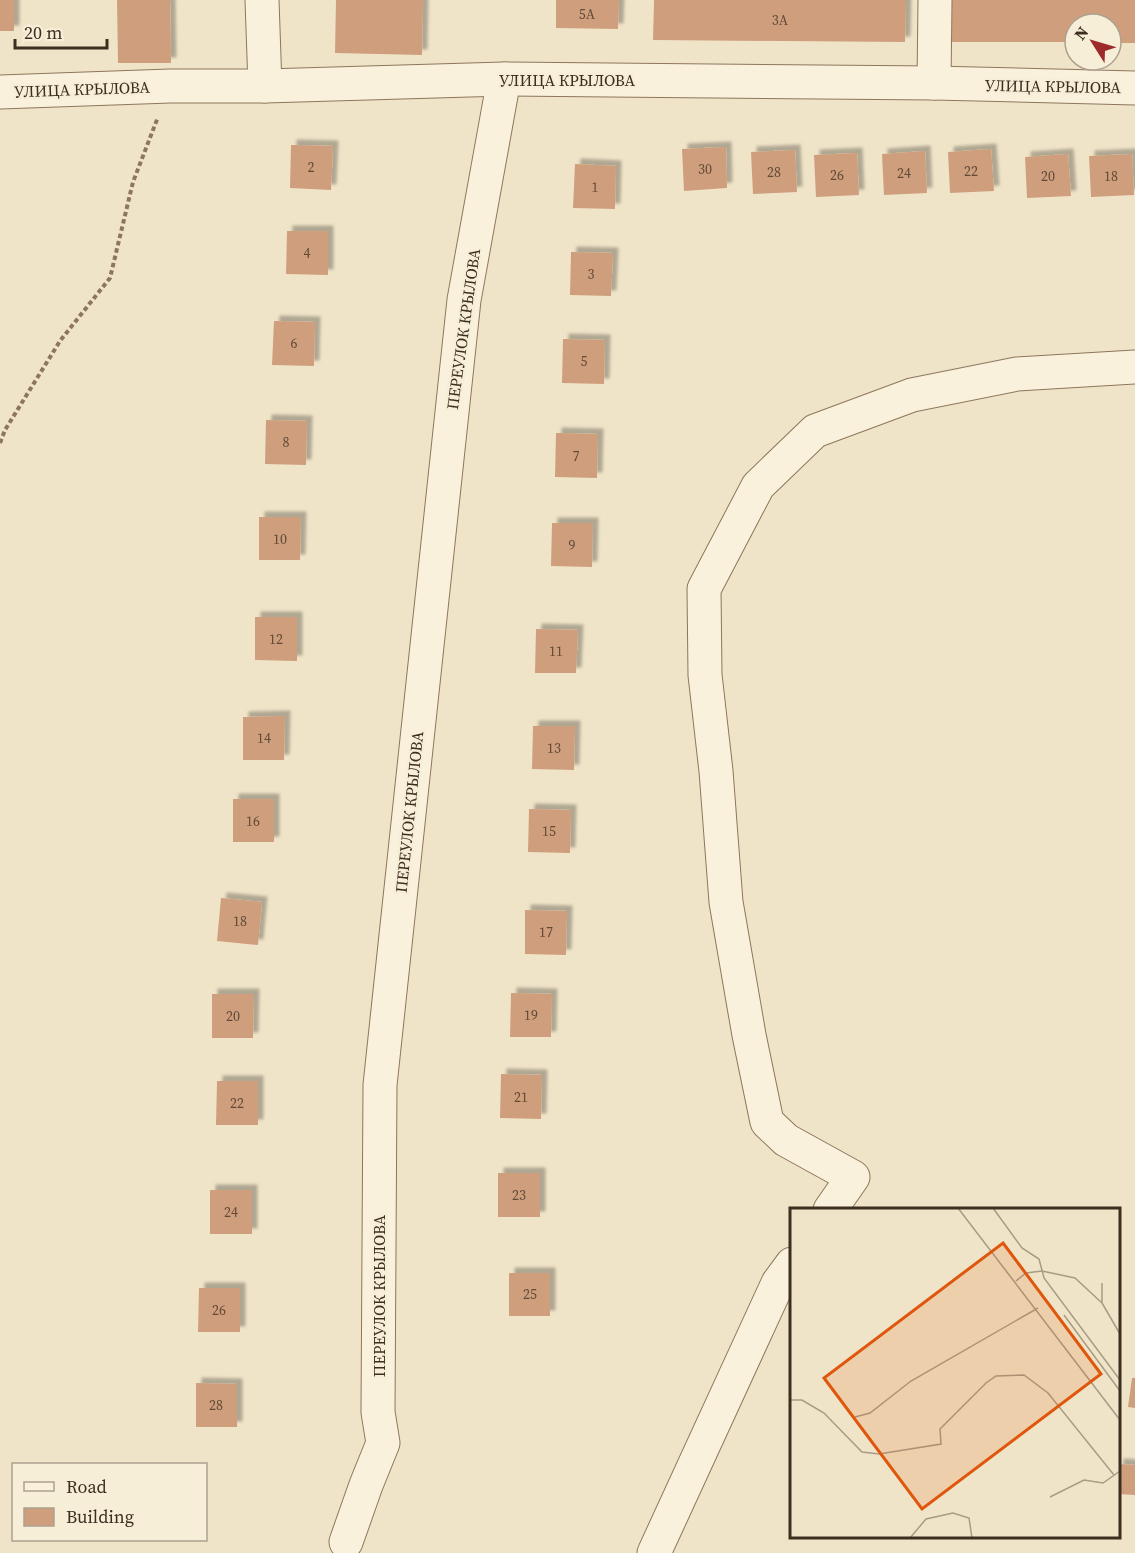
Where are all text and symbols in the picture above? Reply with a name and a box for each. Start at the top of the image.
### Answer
house number: 5А [579,4,596,24]
house number: 3А [772,10,789,30]
scale bar [15,12,106,50]
north arrow [1063,12,1123,72]
text: 20 m [24,20,62,45]
text: N [1069,21,1094,44]
street label: УЛИЦА КРЫЛОВА [499,69,635,91]
street label: УЛИЦА КРЫЛОВА [985,74,1122,98]
street label: УЛИЦА КРЫЛОВА [14,76,151,102]
house number: 2 [308,157,315,177]
house number: 30 [698,159,712,179]
house number: 22 [964,161,978,181]
house number: 28 [767,162,781,182]
house number: 24 [897,163,911,183]
house number: 26 [830,165,844,185]
house number: 20 [1041,166,1055,186]
house number: 18 [1104,166,1118,186]
house number: 1 [592,177,599,197]
house number: 4 [304,243,311,263]
street label: ПЕРЕУЛОК КРЫЛОВА [441,247,485,411]
house number: 3 [588,264,595,284]
house number: 6 [291,333,298,353]
house number: 5 [581,351,588,371]
house number: 8 [283,432,290,452]
house number: 7 [573,446,580,466]
house number: 10 [273,529,287,549]
house number: 9 [569,535,576,555]
house number: 12 [269,629,283,649]
house number: 11 [549,641,563,661]
house number: 14 [257,728,271,748]
street label: ПЕРЕУЛОК КРЫЛОВА [390,730,428,894]
house number: 13 [547,738,561,758]
house number: 16 [246,811,260,831]
house number: 15 [542,821,556,841]
house number: 18 [233,911,247,931]
house number: 17 [539,922,553,942]
house number: 19 [524,1005,538,1025]
house number: 20 [226,1006,240,1026]
house number: 21 [514,1087,528,1107]
house number: 22 [230,1093,244,1113]
house number: 23 [512,1185,526,1205]
house number: 24 [224,1202,238,1222]
inset map [790,1208,1120,1538]
street label: ПЕРЕУЛОК КРЫЛОВА [368,1214,390,1377]
house number: 25 [523,1284,537,1304]
house number: 26 [212,1300,226,1320]
house number: 28 [209,1395,223,1415]
legend [12,1463,207,1541]
text: Road [66,1474,107,1499]
text: Building [66,1504,134,1529]

